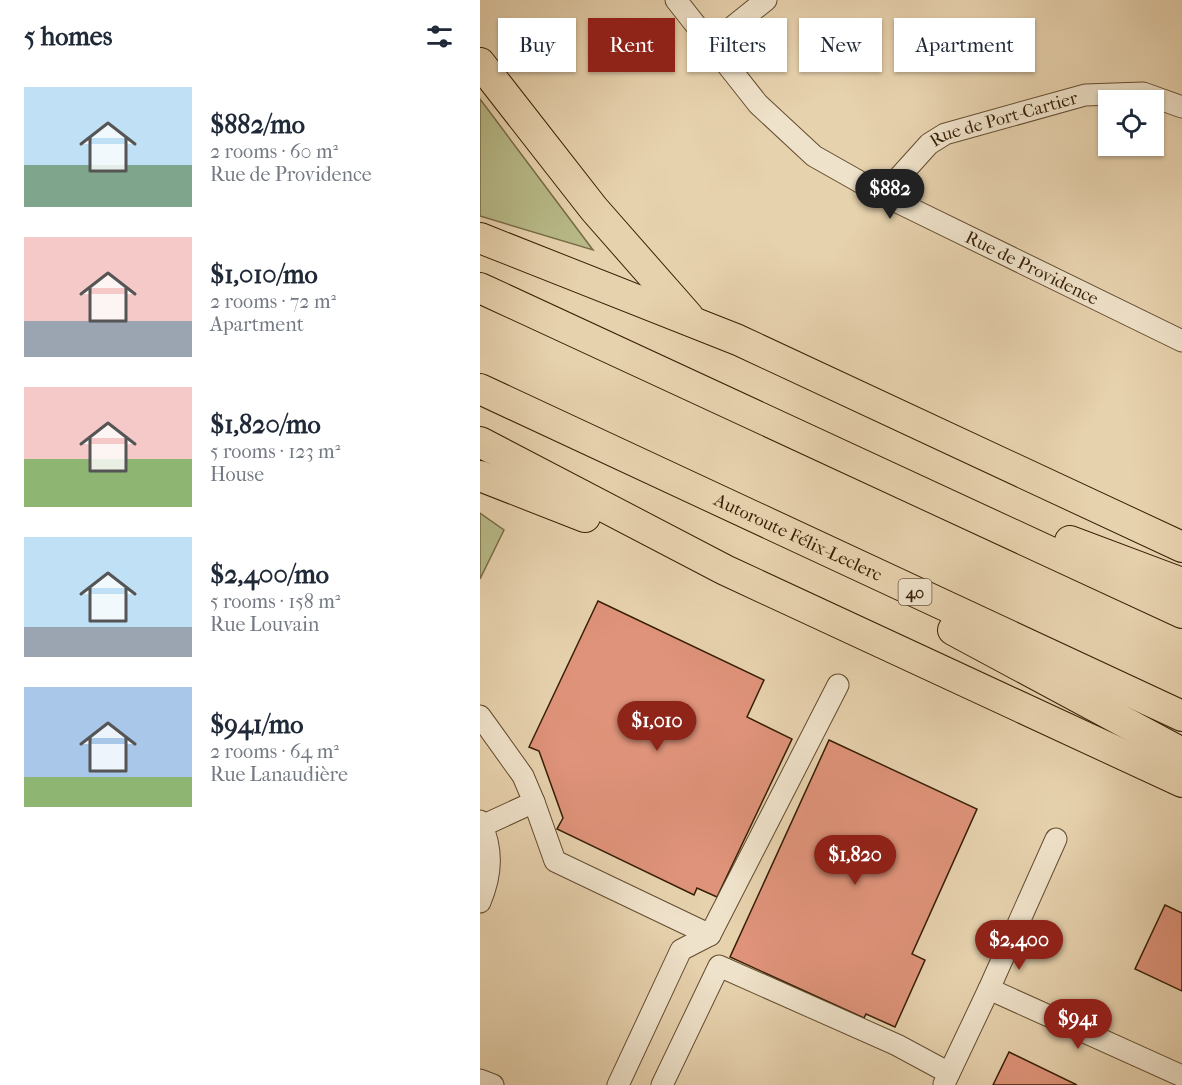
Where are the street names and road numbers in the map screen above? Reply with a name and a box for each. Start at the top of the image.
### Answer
street label: Rue de Port-Cartier [926,87,1080,151]
street label: Rue de Providence [962,226,1102,309]
street label: Autoroute Félix-Leclerc [710,489,886,585]
road number: 40 [898,579,932,605]

